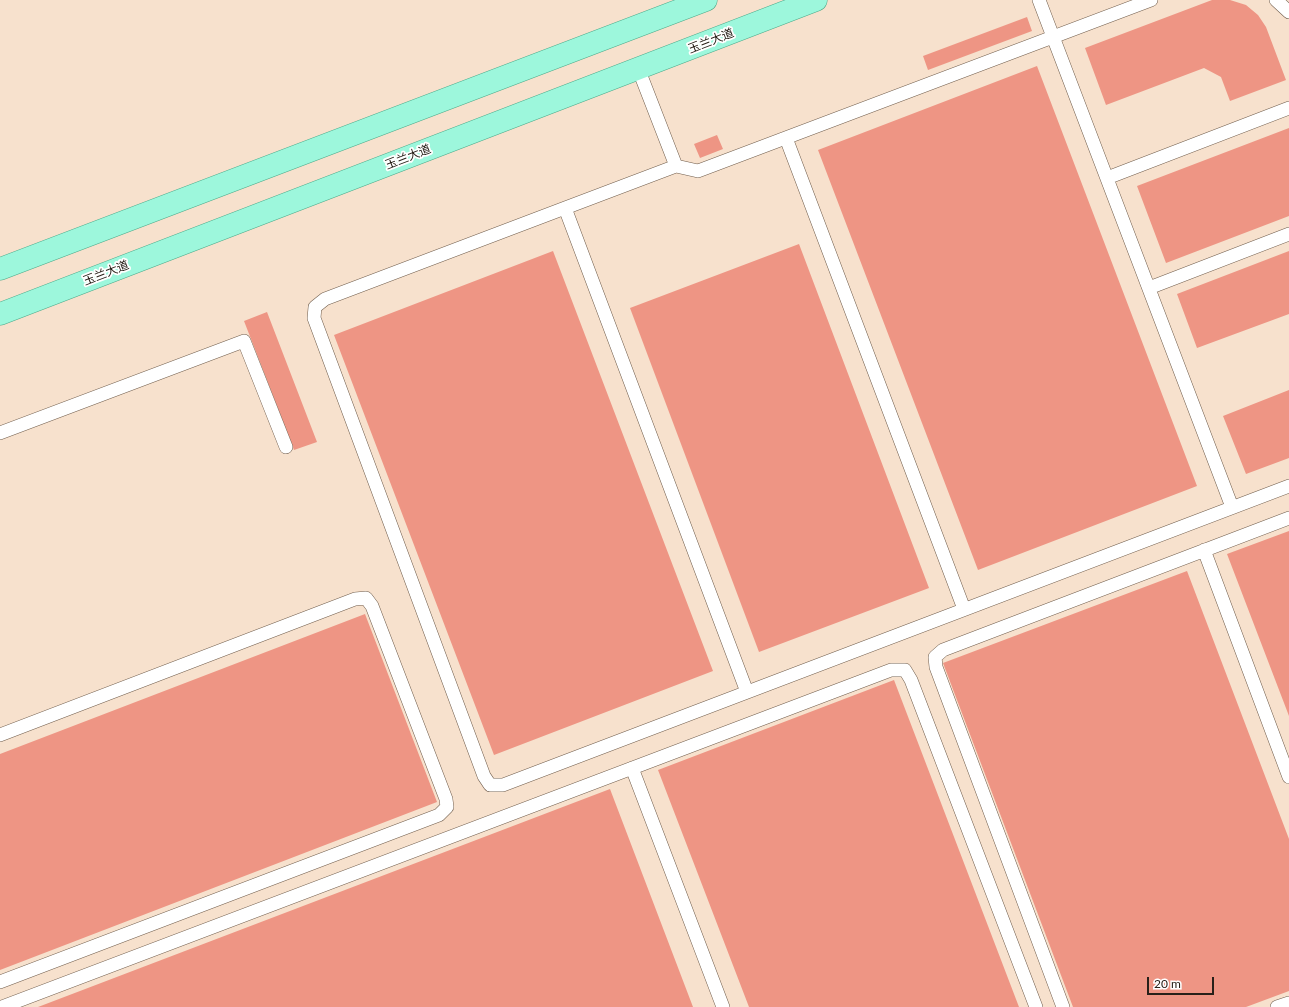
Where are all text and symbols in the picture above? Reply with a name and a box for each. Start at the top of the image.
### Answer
street label: 玉兰大道 [686,26,736,56]
street label: 玉兰大道 [383,142,433,172]
street label: 玉兰大道 [81,258,131,288]
scale bar [1149,969,1216,995]
text: 20 m [1154,976,1181,991]

